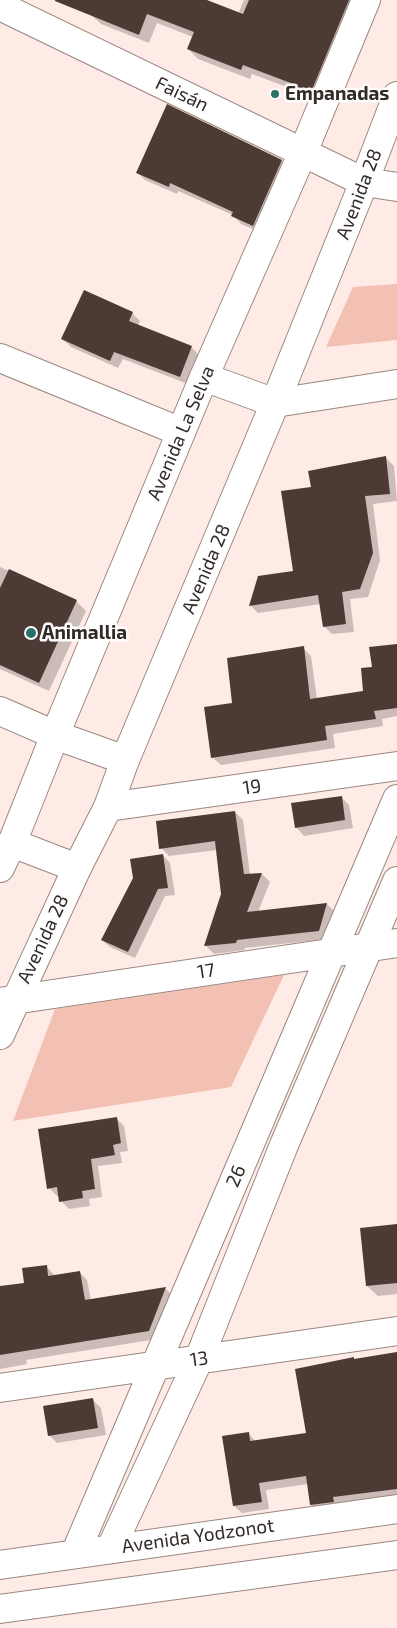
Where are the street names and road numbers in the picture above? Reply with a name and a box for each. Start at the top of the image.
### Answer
street label: Faisán [152,71,212,117]
street label: Avenida 28 [331,146,387,242]
street label: Avenida La Selva [142,362,220,504]
street label: Avenida 28 [177,521,235,617]
street label: 19 [241,774,263,800]
street label: Avenida 28 [13,891,73,987]
street label: 17 [196,958,216,984]
street label: 26 [221,1162,251,1190]
street label: 13 [188,1346,210,1372]
street label: Avenida Yodzonot [120,1514,276,1558]

